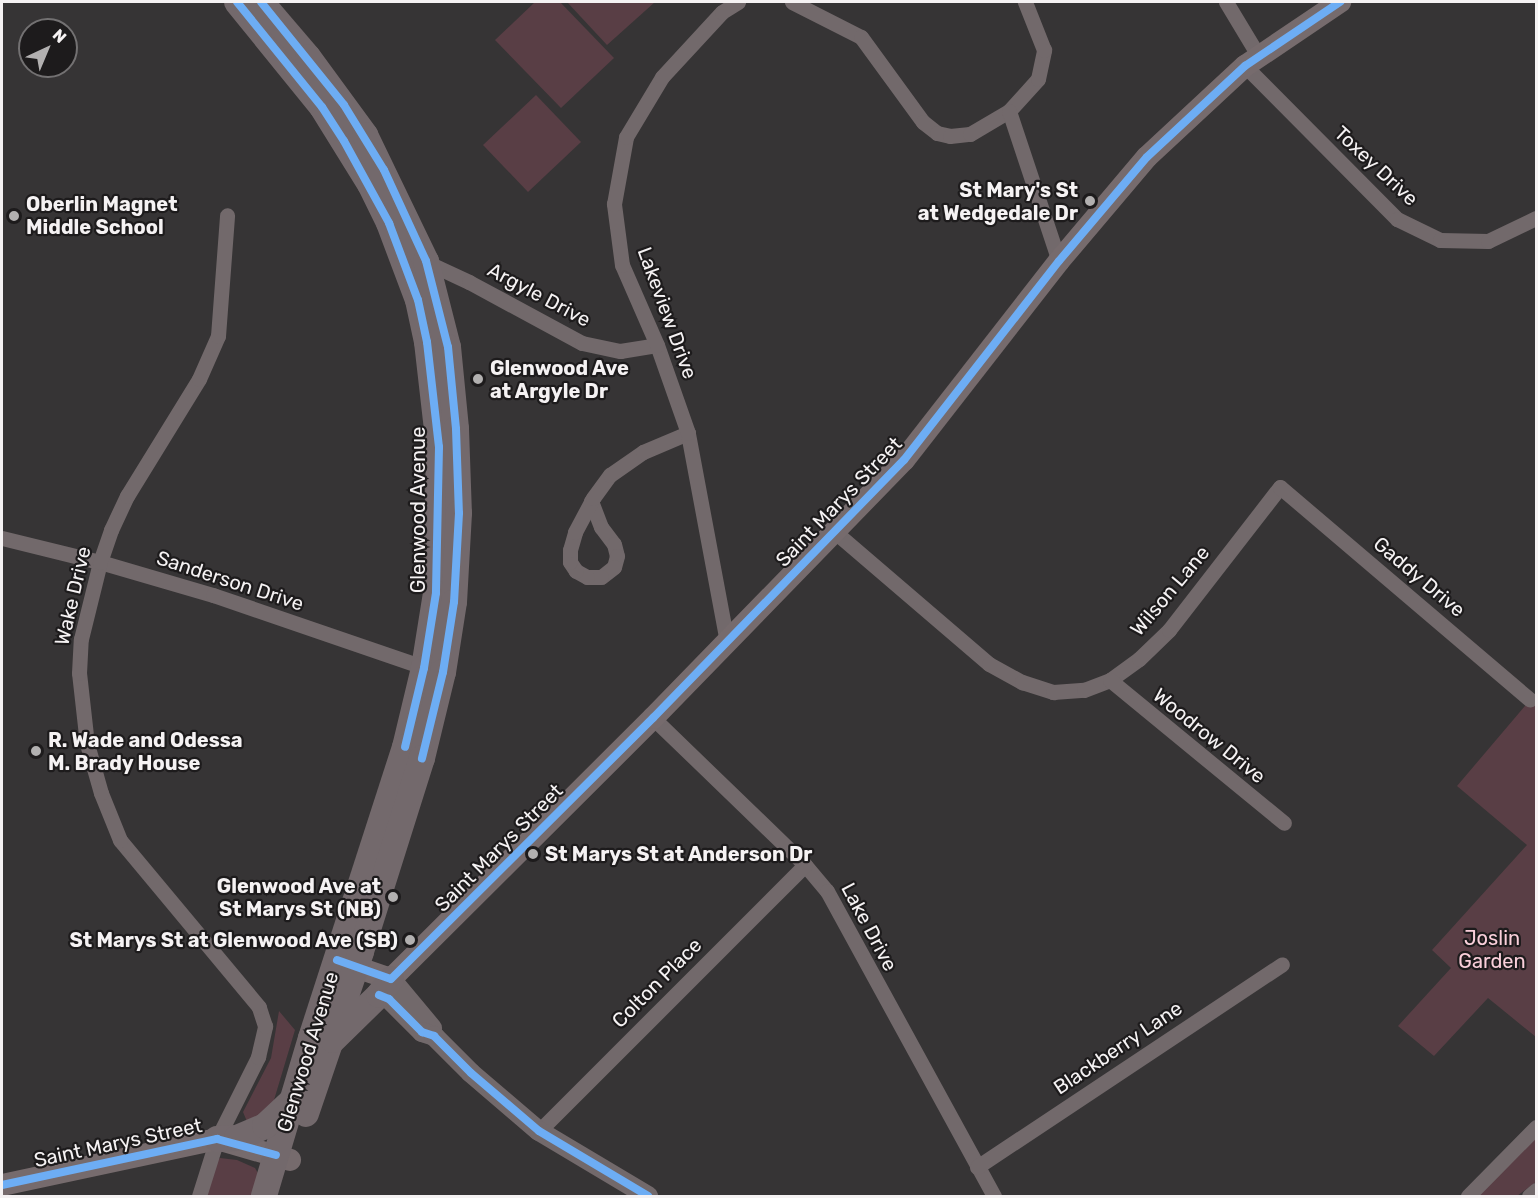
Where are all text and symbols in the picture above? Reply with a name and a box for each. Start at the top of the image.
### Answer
north arrow [18,18,78,78]
text: N [49,25,70,47]
street label: Toxey Drive [1329,121,1423,211]
place label: St Mary's St at Wedgedale Dr [918,178,1078,225]
place label: Oberlin Magnet Middle School [26,192,177,239]
marker: St Mary's St at Wedgedale Dr [1083,194,1097,208]
marker: Oberlin Magnet Middle School [7,209,21,223]
street label: Lakeview Drive [632,244,702,382]
street label: Argyle Drive [484,258,594,332]
place label: Glenwood Ave at Argyle Dr [490,356,629,403]
marker: Glenwood Ave at Argyle Dr [471,372,485,386]
street label: Glenwood Avenue [406,426,430,594]
street label: Saint Marys Street [771,432,907,572]
street label: Gaddy Drive [1368,532,1470,622]
street label: Wilson Lane [1125,541,1215,641]
street label: Wake Drive [50,544,96,648]
street label: Sanderson Drive [153,546,307,616]
street label: Woodrow Drive [1148,683,1270,789]
place label: R. Wade and Odessa M. Brady House [48,728,243,775]
marker: R. Wade and Odessa M. Brady House [29,744,43,758]
street label: Saint Marys Street [430,779,568,917]
place label: St Marys St at Anderson Dr [545,842,813,866]
marker: St Marys St at Anderson Dr [526,847,540,861]
place label: Glenwood Ave at St Marys St (NB) [216,874,381,921]
street label: Lake Drive [836,879,902,975]
marker: Glenwood Ave at St Marys St (NB) [386,890,400,904]
park label: Joslin Garden [1458,927,1526,974]
place label: St Marys St at Glenwood Ave (SB) [69,928,398,952]
marker: St Marys St at Glenwood Ave (SB) [403,933,417,947]
street label: Colton Place [607,933,707,1033]
street label: Glenwood Avenue [272,969,344,1135]
street label: Blackberry Lane [1049,996,1187,1100]
street label: Saint Marys Street [32,1113,204,1173]

